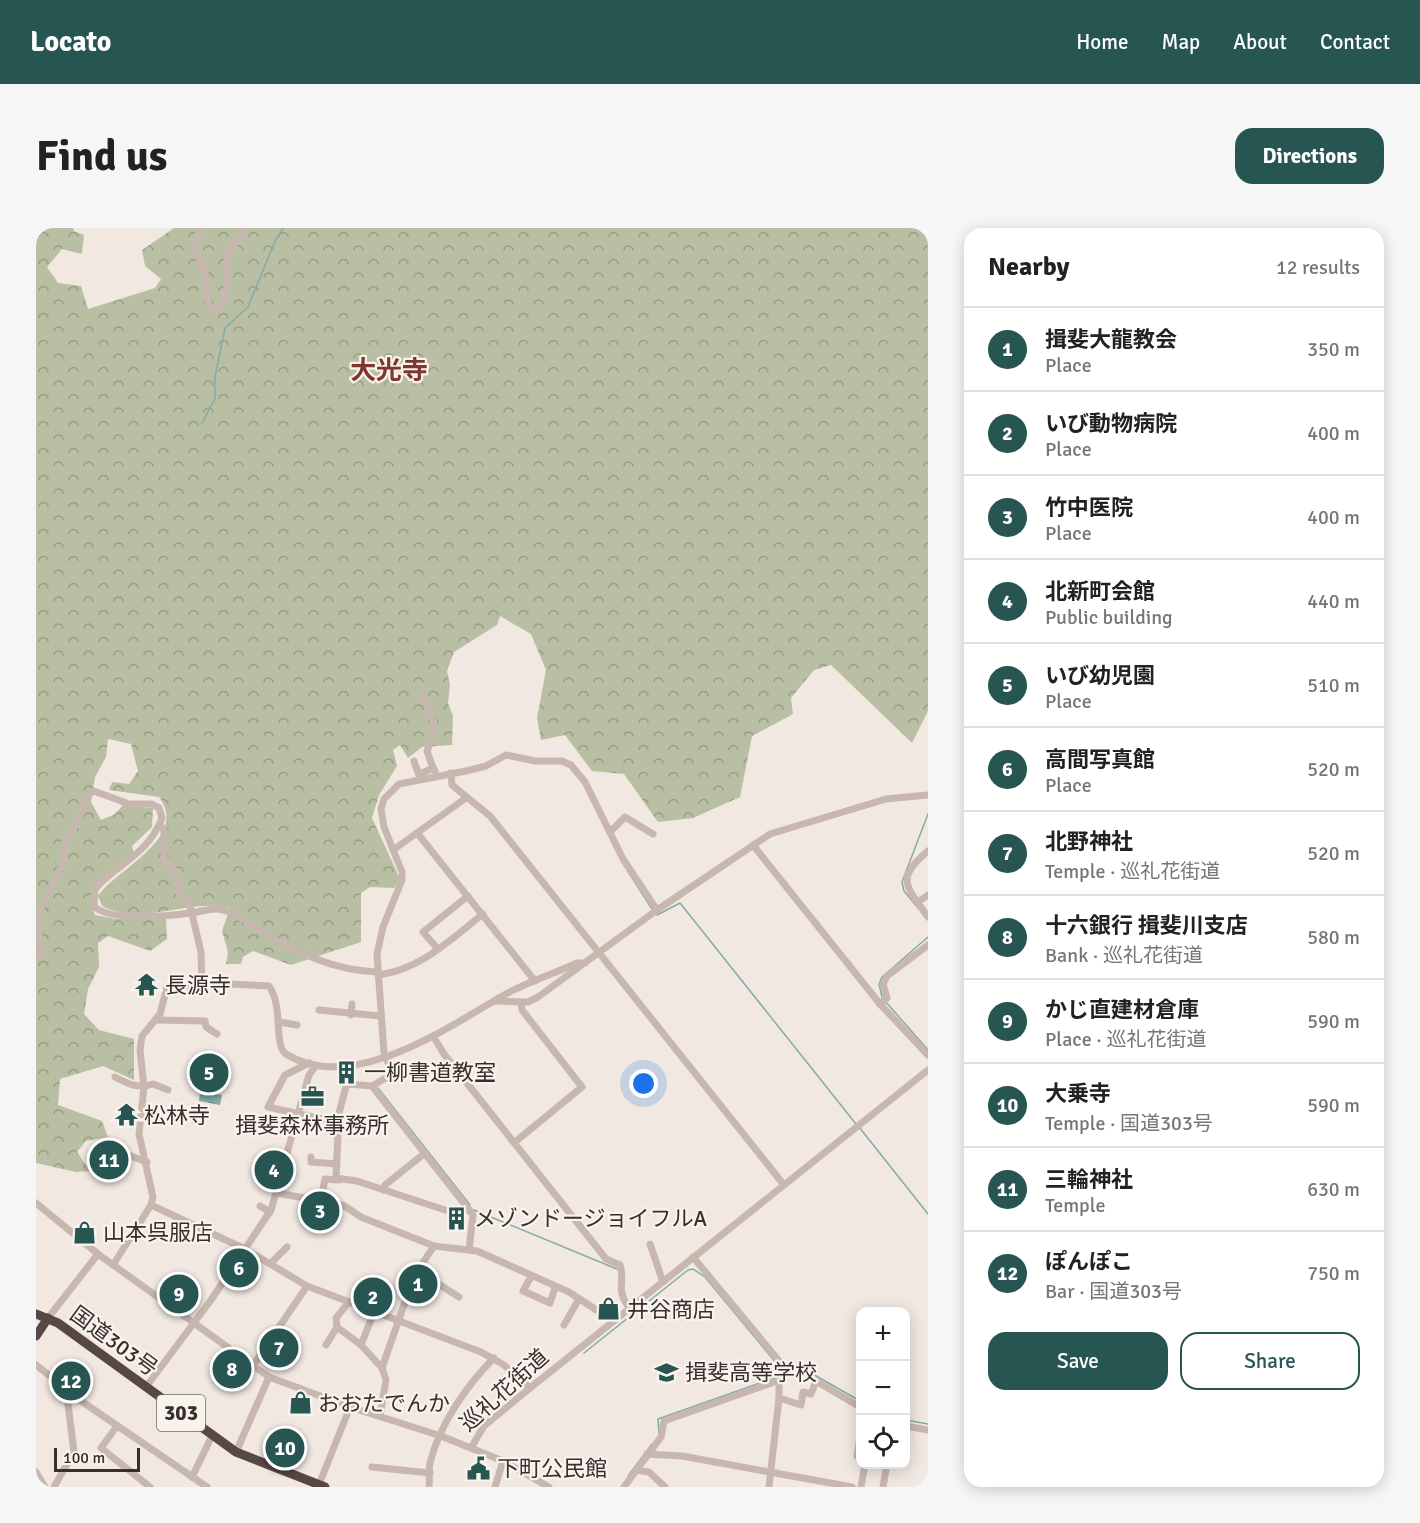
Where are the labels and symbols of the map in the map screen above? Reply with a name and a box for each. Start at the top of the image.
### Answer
district label: 大光寺 [350,355,428,387]
temple icon: 長源寺 [134,972,160,998]
place label: 長源寺 [165,972,231,999]
pin: 5 [190,1050,228,1096]
building icon: 一柳書道教室 [333,1059,359,1085]
place label: 一柳書道教室 [364,1059,496,1086]
your location [629,1069,658,1098]
office icon: 揖斐森林事務所 [299,1083,325,1109]
temple icon: 松林寺 [113,1102,139,1128]
place label: 松林寺 [144,1102,210,1129]
place label: 揖斐森林事務所 [235,1112,389,1139]
pin: 11 [90,1138,128,1182]
pin: 4 [254,1148,294,1192]
pin: 3 [300,1188,340,1234]
building icon: メゾンドージョイフルA [443,1205,469,1231]
place label: メゾンドージョイフルA [474,1205,708,1232]
shop icon: 山本呉服店 [72,1219,98,1245]
place label: 山本呉服店 [103,1219,213,1246]
pin: 6 [220,1246,258,1290]
pin: 1 [398,1262,437,1306]
pin: 9 [160,1272,198,1316]
pin: 2 [354,1274,392,1320]
shop icon: 井谷商店 [596,1296,622,1322]
place label: 井谷商店 [627,1296,715,1323]
street label: 国道303号 [65,1300,163,1382]
pin: 7 [260,1326,298,1370]
street label: 巡礼花街道 [454,1343,554,1437]
pin: 8 [212,1346,252,1392]
pin: 12 [51,1358,90,1404]
school or university icon: 揖斐高等学校 [654,1359,680,1385]
place label: 揖斐高等学校 [685,1359,817,1386]
shop icon: おおたでんか [287,1390,313,1416]
place label: おおたでんか [318,1390,450,1417]
road number: 303 [157,1395,205,1431]
pin: 10 [266,1426,304,1470]
scale bar [54,1445,140,1472]
public building icon: 下町公民館 [466,1455,492,1481]
place label: 下町公民館 [497,1455,607,1482]

